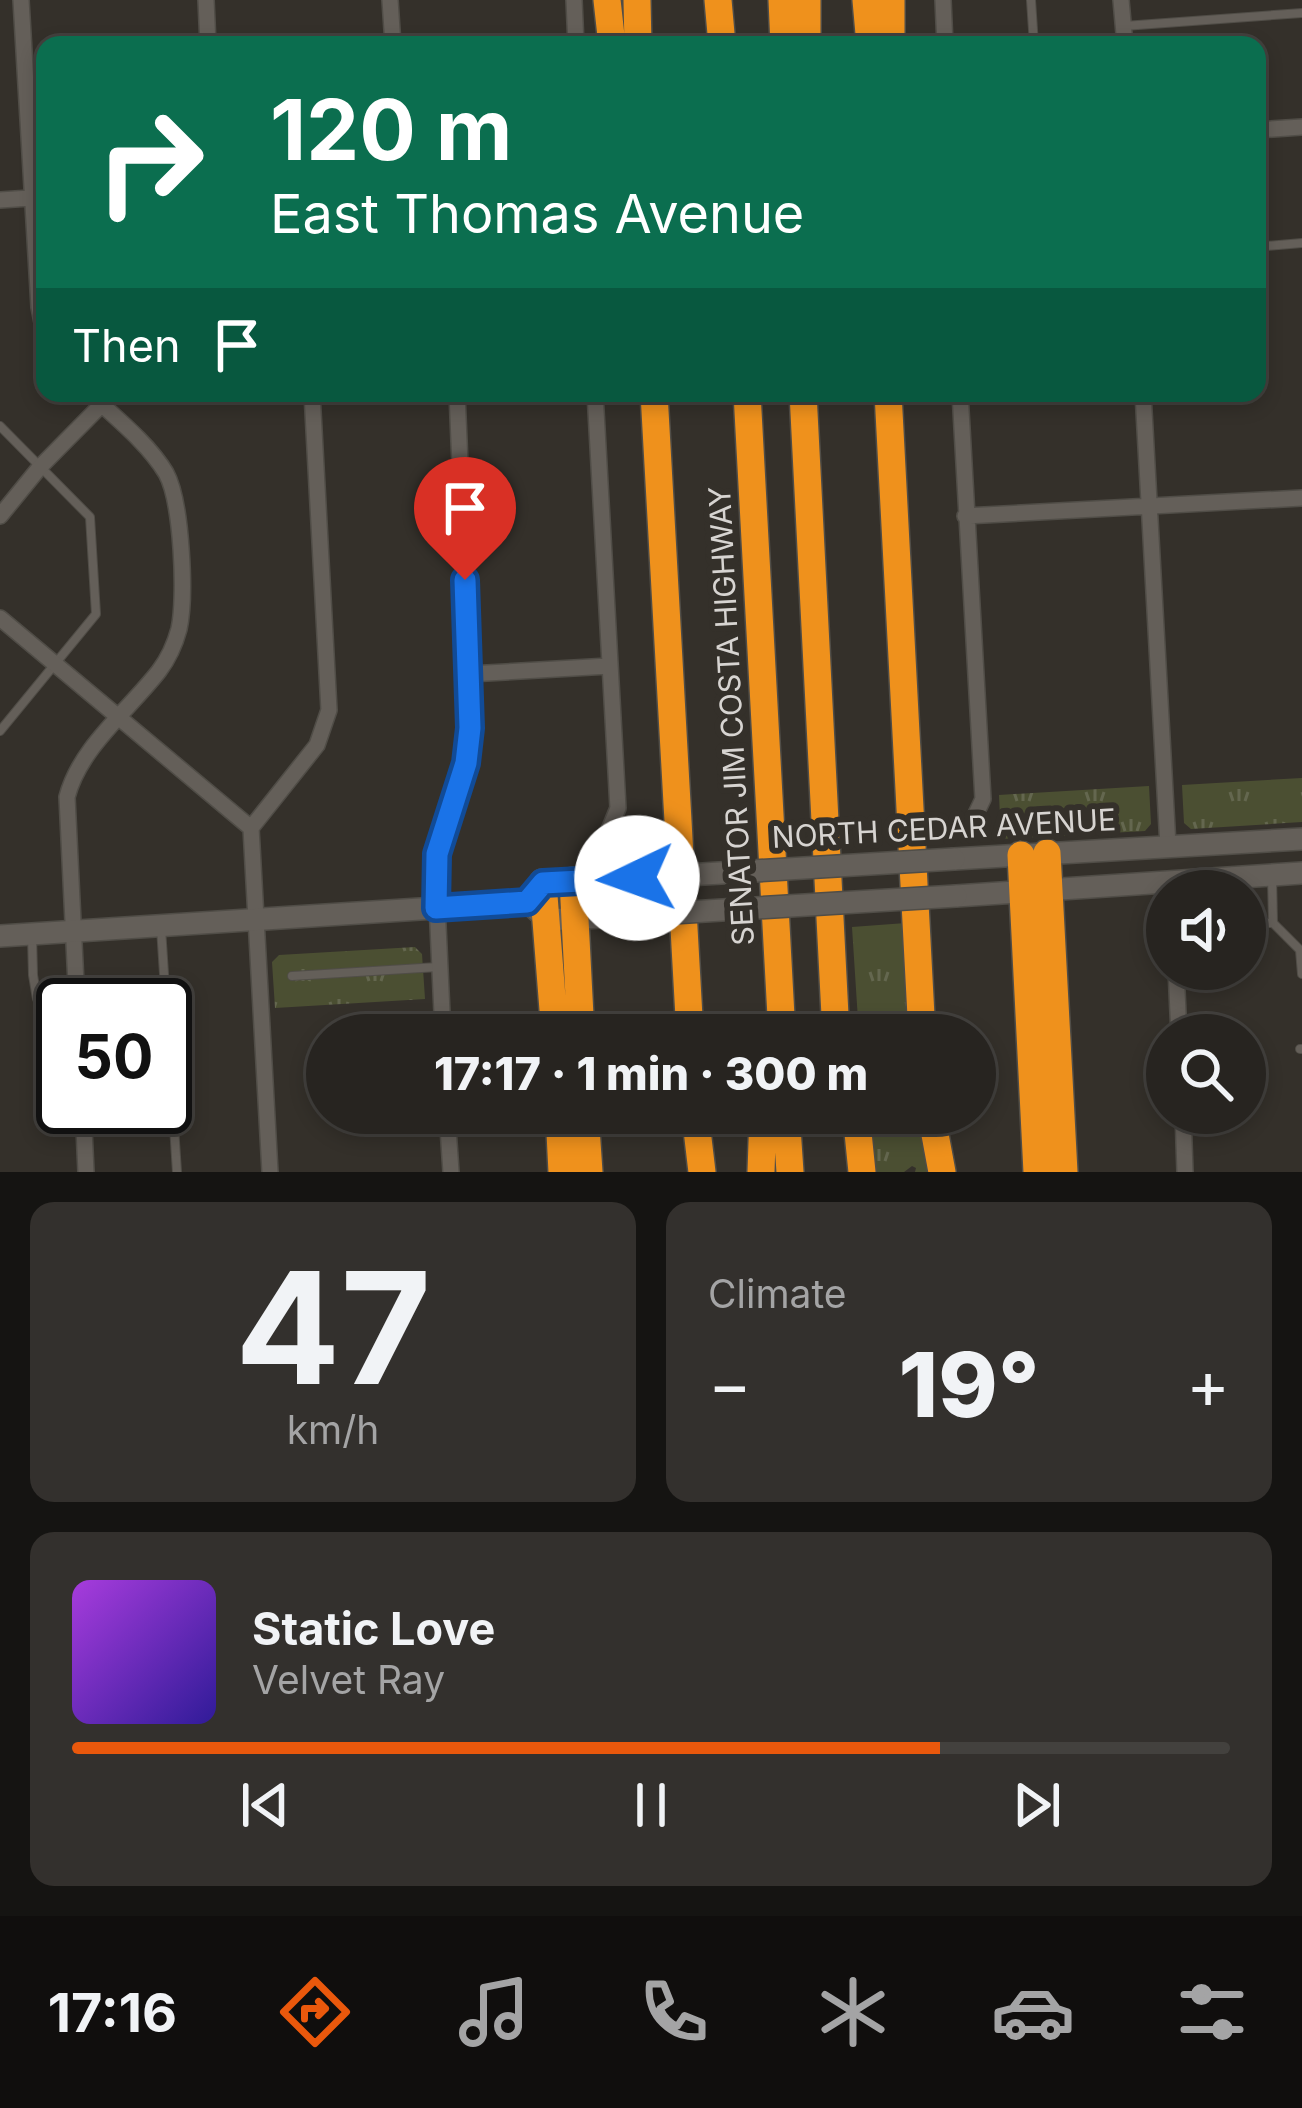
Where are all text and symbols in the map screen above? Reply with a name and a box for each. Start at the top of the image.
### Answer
text: 120 m [270,79,512,180]
icon: right [72,84,228,240]
text: East Thomas Avenue [270,181,804,246]
icon: arrive [204,312,270,378]
text: Then [72,318,180,373]
pin [414,457,516,580]
icon: arrive [432,475,498,541]
street label: SENATOR JIM COSTA HIGHWAY [701,486,761,947]
street label: NORTH CEDAR AVENUE [771,801,1117,855]
position arrow [574,815,700,941]
map controls [1146,870,1266,1134]
button: sound [1146,870,1266,990]
speed limit sign: 50 [36,978,192,1134]
button: search [1146,1014,1266,1134]
text: 17:17 · 1 min · 300 m [434,1046,868,1101]
text: 47 [235,1233,431,1422]
text: Climate [708,1270,847,1317]
text: 19° [899,1330,1039,1439]
text: − [708,1344,752,1424]
text: + [1186,1344,1230,1424]
text: km/h [287,1406,379,1453]
text: Static Love [252,1601,495,1656]
text: Velvet Ray [252,1656,445,1703]
icon: previous [232,1772,298,1838]
icon: pause [618,1772,684,1838]
icon: next [1004,1772,1070,1838]
icon: directions [273,1970,357,2054]
icon: music [452,1970,536,2054]
icon: phone [632,1970,716,2054]
icon: climate [811,1970,895,2054]
icon: car [991,1970,1075,2054]
icon: filters [1170,1970,1254,2054]
text: 17:16 [48,1980,177,2045]

